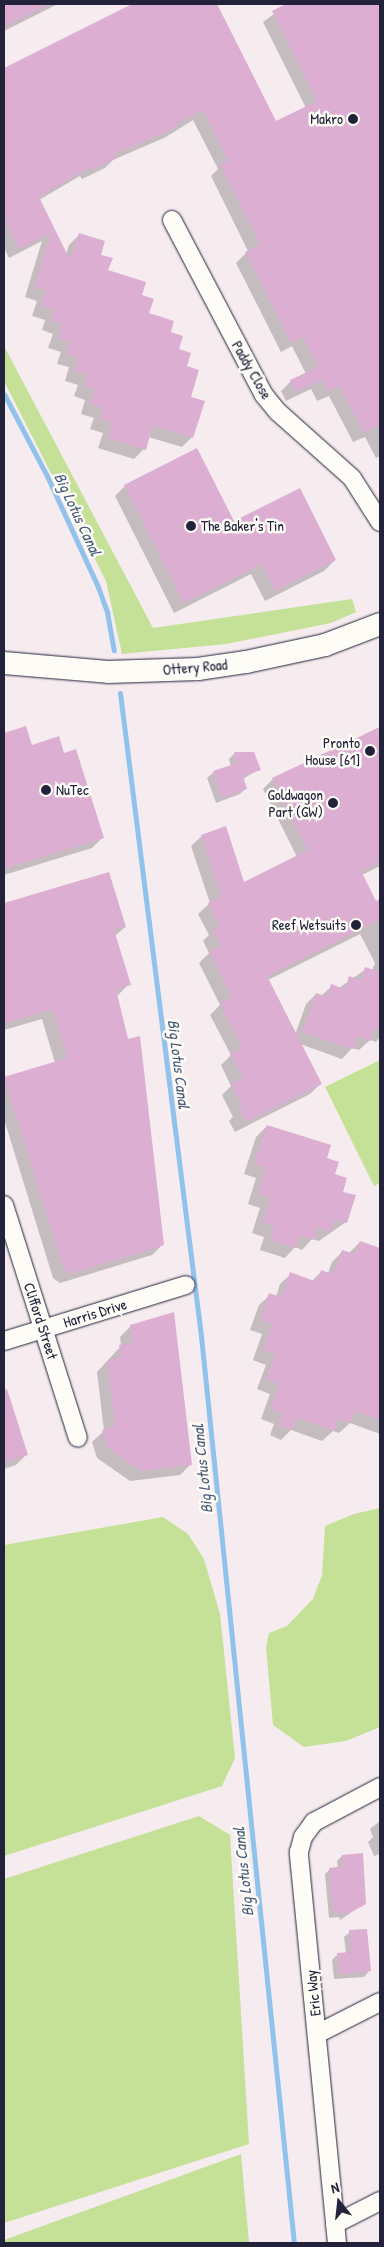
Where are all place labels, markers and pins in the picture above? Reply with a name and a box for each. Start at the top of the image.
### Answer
place label: Makro [310,110,343,128]
marker: Makro [347,113,359,125]
place label: The Baker's Tin [201,517,284,535]
marker: The Baker's Tin [185,520,197,532]
place label: Pronto House [61] [305,733,360,768]
marker: Pronto House [61] [364,745,376,757]
place label: NuTec [56,781,89,799]
marker: NuTec [40,784,52,796]
place label: Goldwagon Part (GW) [268,785,323,820]
marker: Goldwagon Part (GW) [327,797,339,809]
place label: Reef Wetsuits [272,916,346,934]
marker: Reef Wetsuits [350,919,362,931]

